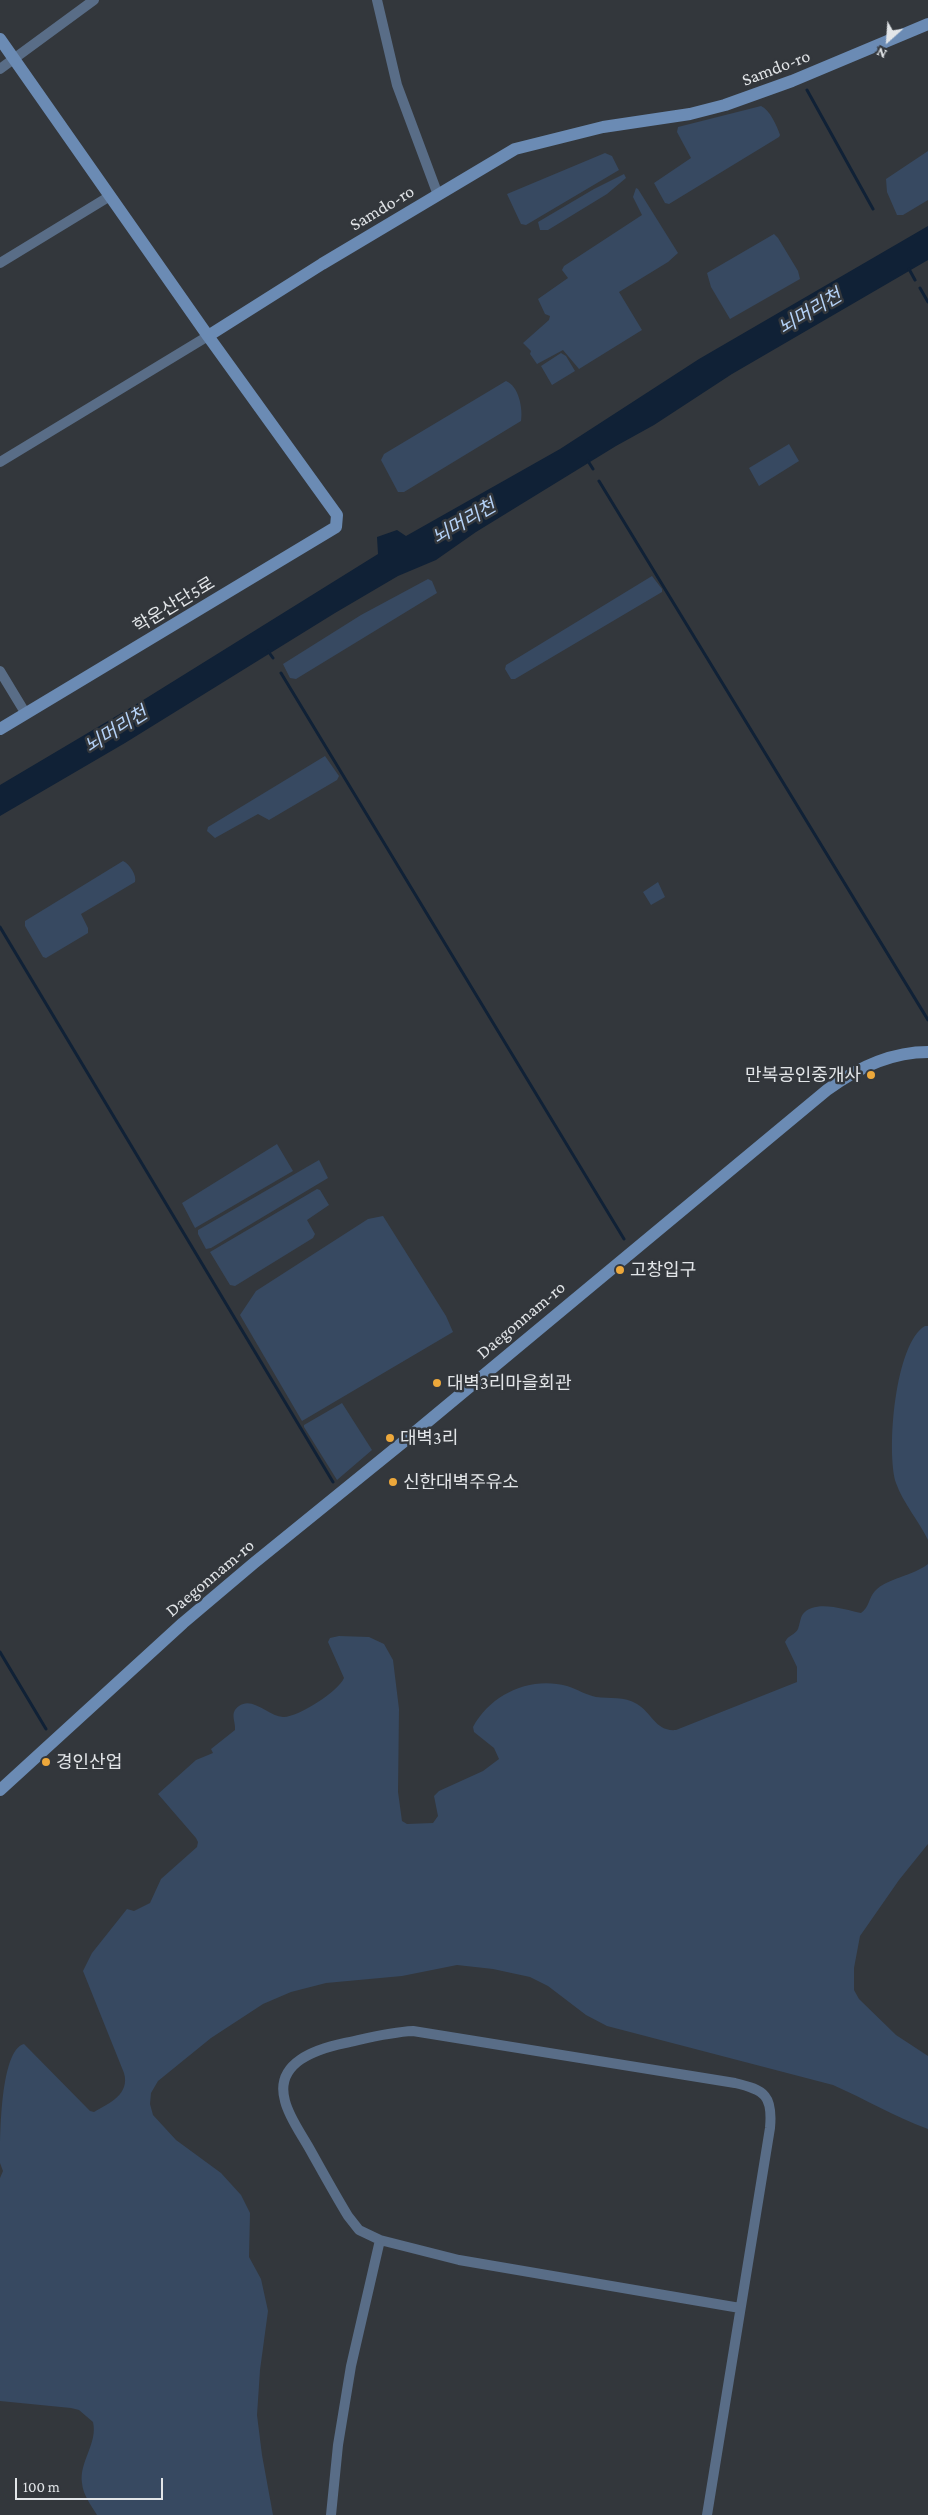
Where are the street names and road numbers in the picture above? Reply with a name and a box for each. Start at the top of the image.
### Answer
street label: Samdo-ro [739,45,813,91]
street label: Samdo-ro [346,180,418,236]
street label: 학운산단5로 [129,572,219,638]
street label: Daegonnam-ro [472,1277,570,1363]
street label: Daegonnam-ro [161,1535,259,1621]

